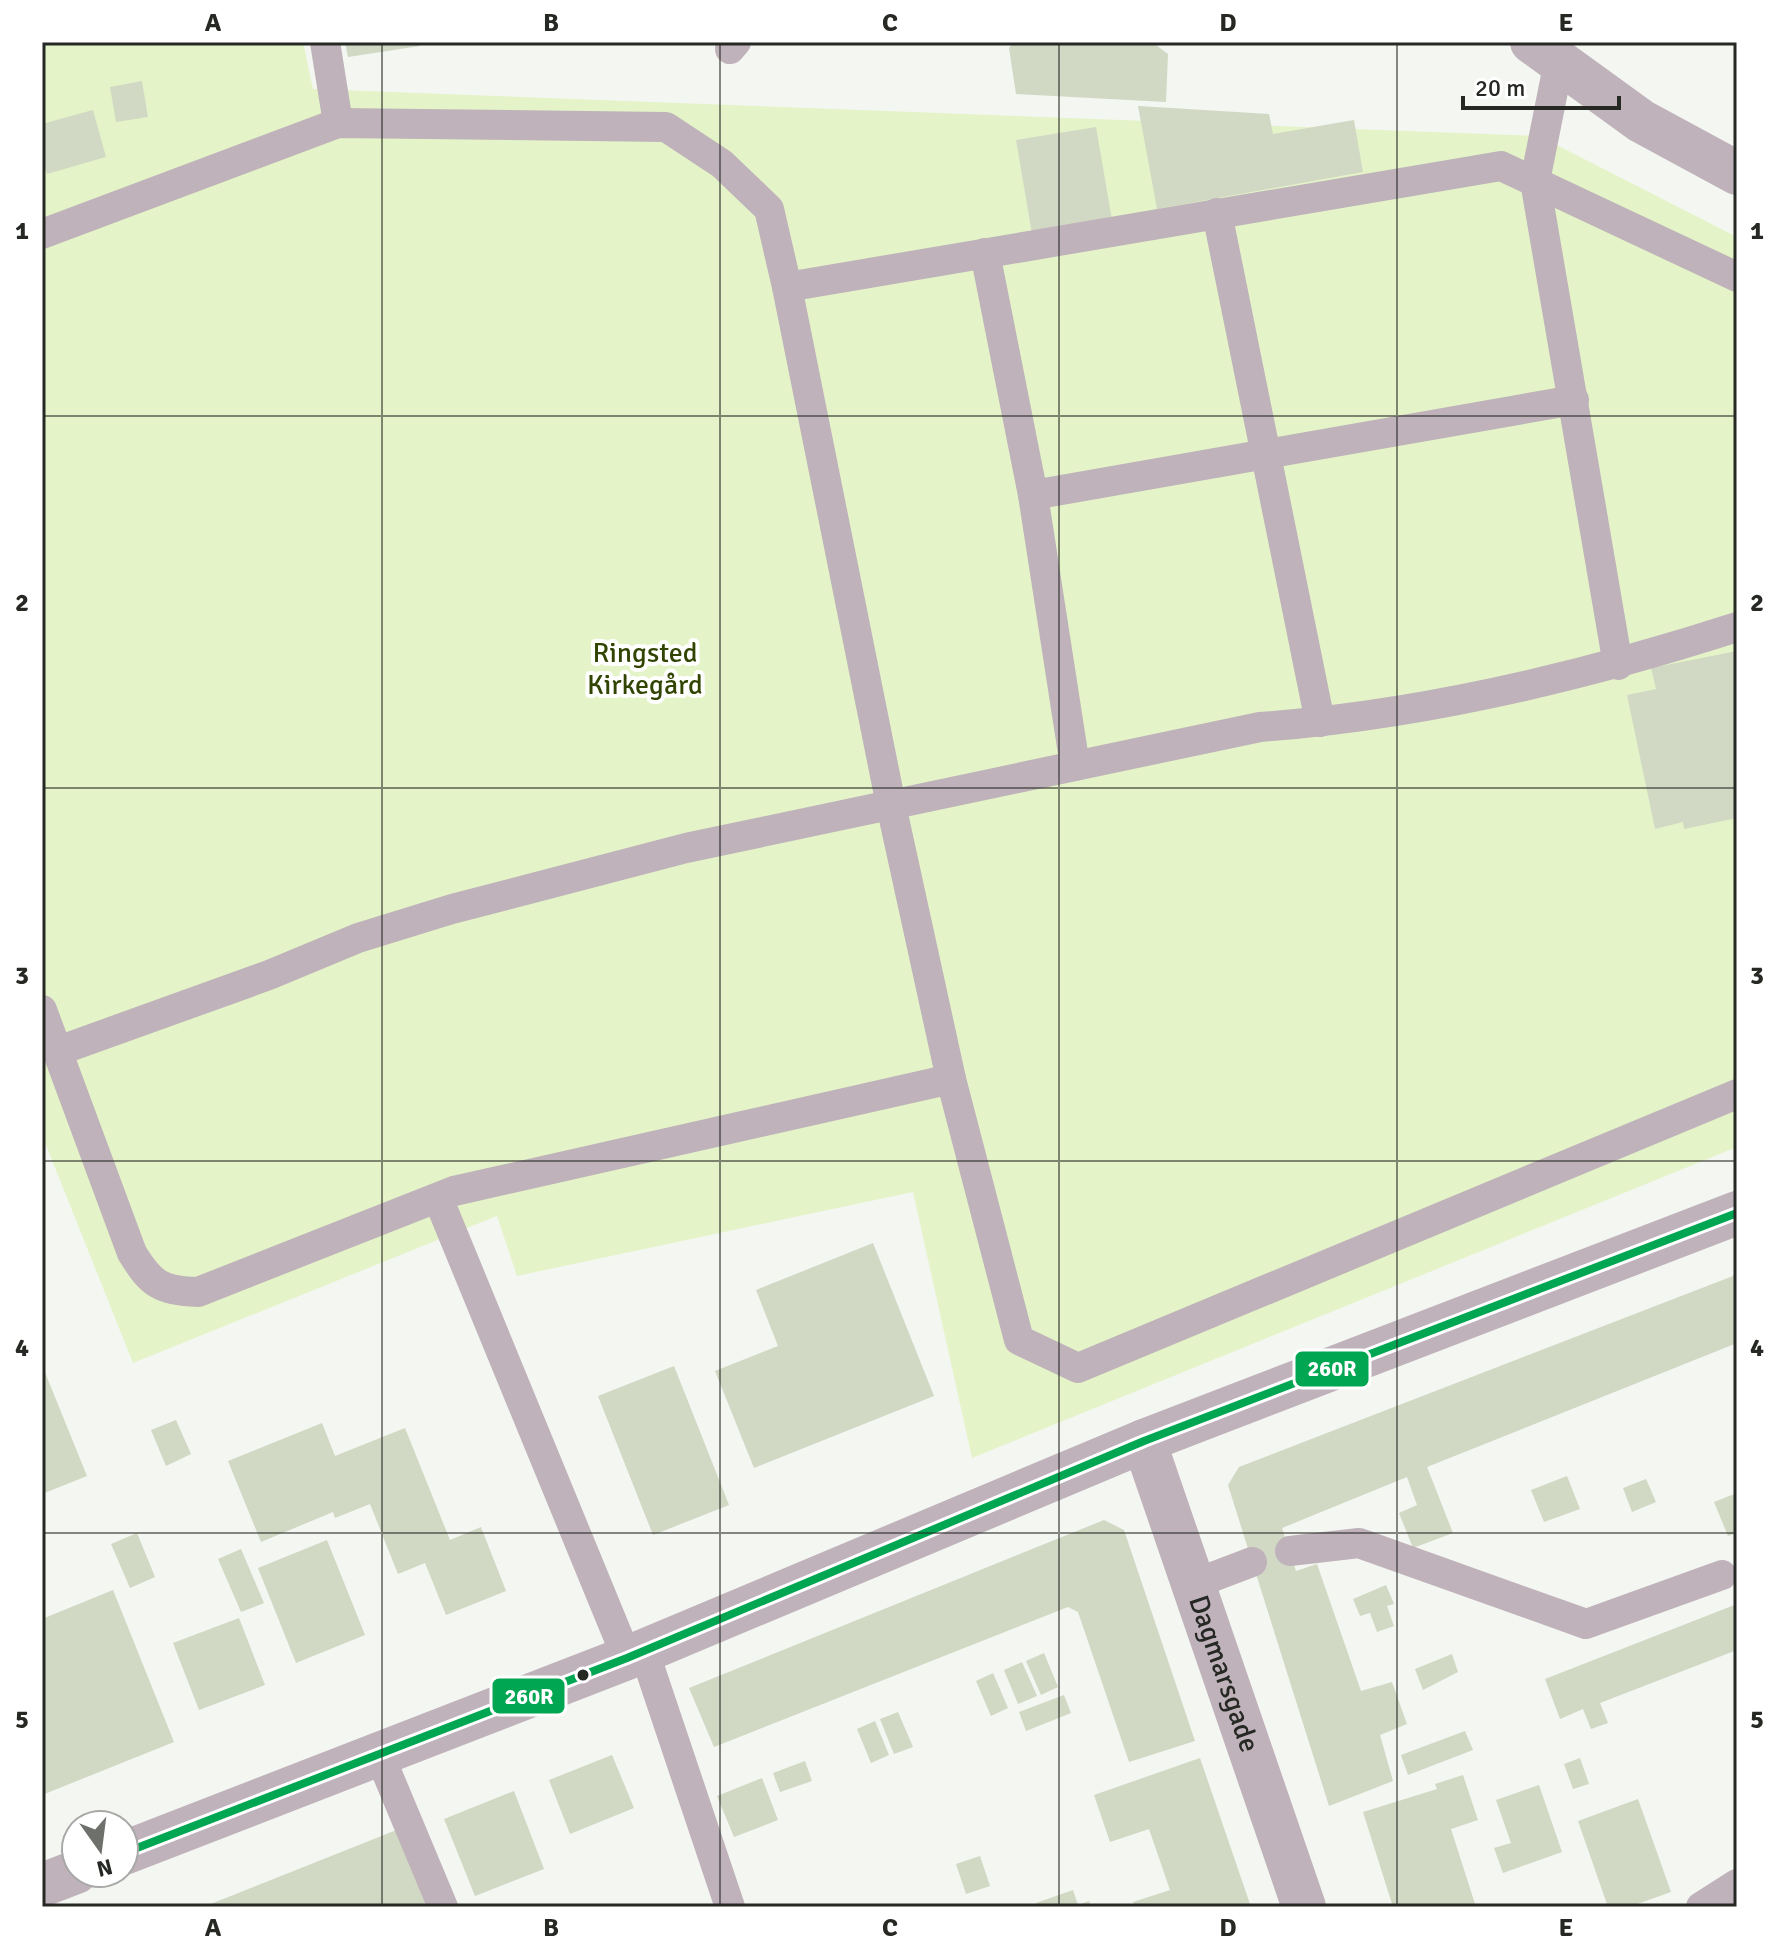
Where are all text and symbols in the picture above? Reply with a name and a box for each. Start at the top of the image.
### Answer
text: A [205,7,222,39]
text: B [543,7,559,39]
text: C [882,7,898,39]
text: D [1219,7,1237,39]
text: E [1559,7,1573,39]
scale bar [1463,60,1619,110]
text: 20 m [1475,73,1525,103]
text: 1 [15,215,29,247]
text: 1 [1750,215,1764,247]
text: 2 [15,587,29,619]
text: 2 [1750,587,1764,619]
park label: Ringsted Kirkegård [587,636,703,702]
text: 3 [15,960,29,992]
text: 3 [1750,960,1764,992]
text: 4 [15,1332,29,1364]
text: 4 [1750,1332,1764,1364]
line badge: 260R [1294,1350,1370,1388]
text: 260R [1307,1355,1357,1382]
street label: Dagmarsgade [1181,1591,1267,1757]
unlabelled marker [575,1667,591,1683]
line badge: 260R [491,1677,566,1715]
text: 260R [504,1683,554,1710]
text: 5 [15,1704,29,1736]
text: 5 [1750,1704,1764,1736]
north arrow [60,1809,140,1889]
text: N [94,1853,115,1883]
text: A [205,1912,222,1944]
text: B [543,1912,559,1944]
text: C [882,1912,898,1944]
text: D [1219,1912,1237,1944]
text: E [1559,1912,1573,1944]

